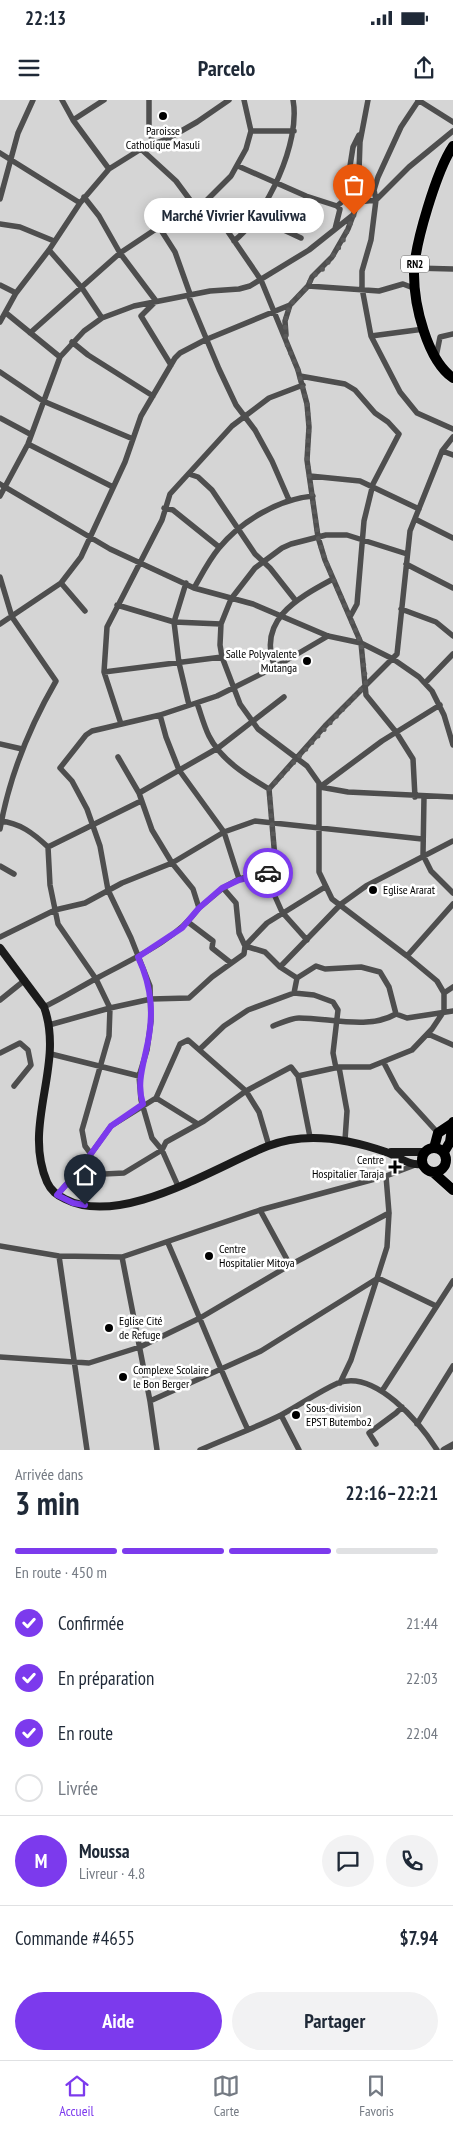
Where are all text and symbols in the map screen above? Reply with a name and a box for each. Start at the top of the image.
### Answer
text: 22:13 [25,6,66,30]
icon: menu [15,54,43,82]
text: Parcelo [198,54,255,82]
icon: share [410,54,438,82]
marker: Paroisse Catholique Masuli [157,110,169,122]
place label: Paroisse Catholique Masuli [126,123,200,152]
pin [333,164,375,215]
icon: bag [340,171,368,199]
callout: Marché Vivrier Kavulivwa [144,198,324,232]
text: Marché Vivrier Kavulivwa [162,205,306,225]
road number: RN2 [401,256,429,272]
place label: Salle Polyvalente Mutanga [226,646,297,675]
marker: Salle Polyvalente Mutanga [301,655,313,667]
courier [243,848,293,898]
icon: car [254,859,282,887]
place label: Eglise Ararat [383,882,436,897]
marker: Eglise Ararat [367,884,379,896]
place label: Centre Hospitalier Taraja [312,1152,384,1181]
pin [64,1154,106,1205]
marker: Centre Hospitalier Taraja [388,1160,402,1174]
icon: home [71,1161,99,1189]
place label: Centre Hospitalier Mitoya [219,1241,295,1270]
marker: Centre Hospitalier Mitoya [203,1250,215,1262]
place label: Eglise Cité de Refuge [119,1313,163,1342]
marker: Eglise Cité de Refuge [103,1322,115,1334]
place label: Complexe Scolaire le Bon Berger [133,1362,209,1391]
marker: Complexe Scolaire le Bon Berger [117,1371,129,1383]
place label: Sous-division EPST Butembo2 [306,1400,372,1429]
marker: Sous-division EPST Butembo2 [290,1409,302,1421]
text: Arrivée dans [15,1464,83,1484]
text: 22:16–22:21 [345,1481,438,1505]
text: 3 min [15,1482,80,1524]
text: En route · 450 m [15,1562,107,1582]
icon: check [15,1609,43,1637]
text: Confirmée [58,1611,124,1635]
text: 21:44 [406,1613,438,1633]
icon: check [15,1664,43,1692]
text: En préparation [58,1666,154,1690]
text: 22:03 [406,1668,438,1688]
icon: check [15,1719,43,1747]
text: En route [58,1721,113,1745]
text: 22:04 [406,1723,438,1743]
text: Livrée [58,1776,98,1800]
button: chat [322,1835,374,1887]
button: phone [386,1835,438,1887]
text: Moussa [79,1839,130,1863]
text: M [35,1849,47,1873]
text: Livreur · 4.8 [79,1863,145,1883]
text: Commande #4655 [15,1926,135,1950]
text: $7.94 [400,1926,438,1950]
button: Aide [15,1992,222,2050]
button: Partager [232,1992,438,2050]
tab: Accueil [59,2072,94,2120]
tab: Carte [212,2072,240,2120]
tab: Favoris [359,2072,394,2120]

